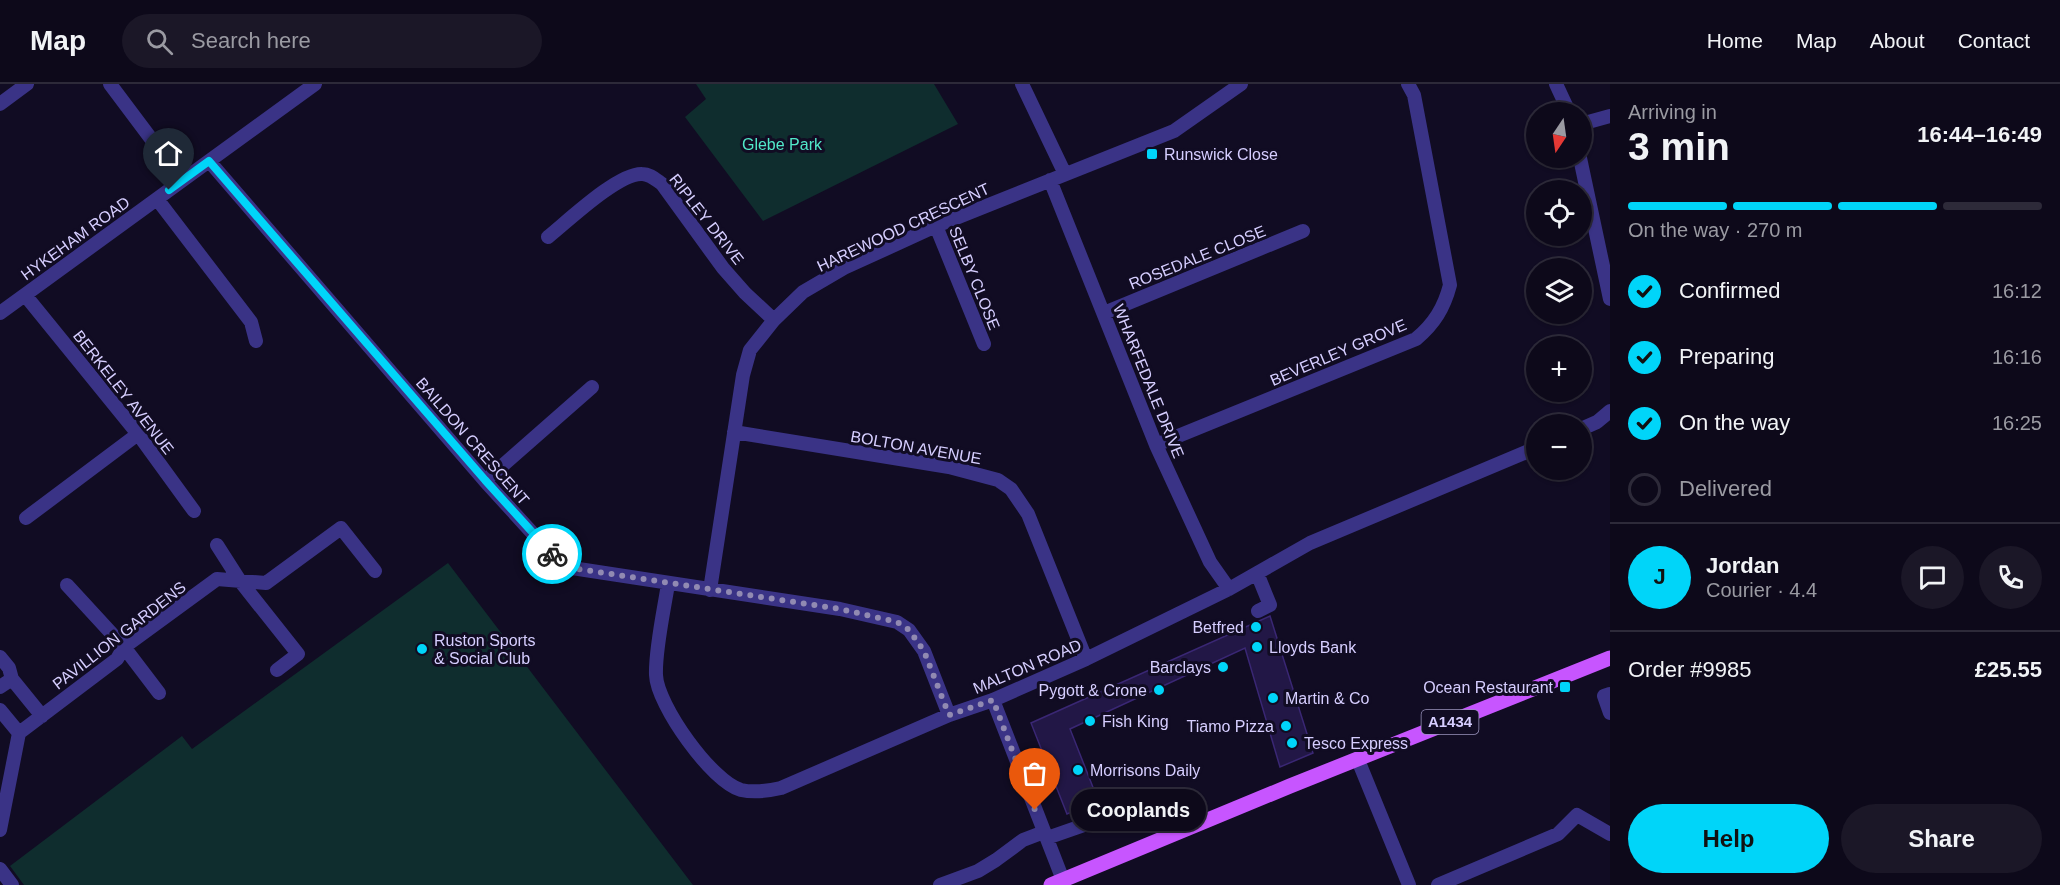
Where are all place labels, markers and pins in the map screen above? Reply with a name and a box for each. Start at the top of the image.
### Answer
pin [143,128,194,190]
place label: Runswick Close [1164,146,1278,163]
marker: Runswick Close [1145,147,1159,161]
place label: Betfred [1192,619,1244,636]
marker: Betfred [1249,620,1263,634]
place label: Ruston Sports & Social Club [434,632,535,667]
place label: Lloyds Bank [1269,639,1357,656]
marker: Lloyds Bank [1250,640,1264,654]
marker: Ruston Sports & Social Club [415,642,429,656]
place label: Barclays [1150,659,1211,676]
marker: Barclays [1216,660,1230,674]
place label: Ocean Restaurant [1423,679,1554,696]
marker: Ocean Restaurant [1558,680,1572,694]
place label: Pygott & Crone [1039,682,1147,699]
marker: Pygott & Crone [1152,683,1166,697]
place label: Martin & Co [1285,690,1370,707]
marker: Martin & Co [1266,691,1280,705]
place label: Fish King [1102,713,1169,730]
marker: Fish King [1083,714,1097,728]
place label: Tiamo Pizza [1187,718,1274,735]
marker: Tiamo Pizza [1279,719,1293,733]
place label: Tesco Express [1304,735,1408,752]
marker: Tesco Express [1285,736,1299,750]
pin [1009,748,1060,810]
place label: Morrisons Daily [1090,762,1200,779]
marker: Morrisons Daily [1071,763,1085,777]
callout: Cooplands [1071,789,1206,831]

